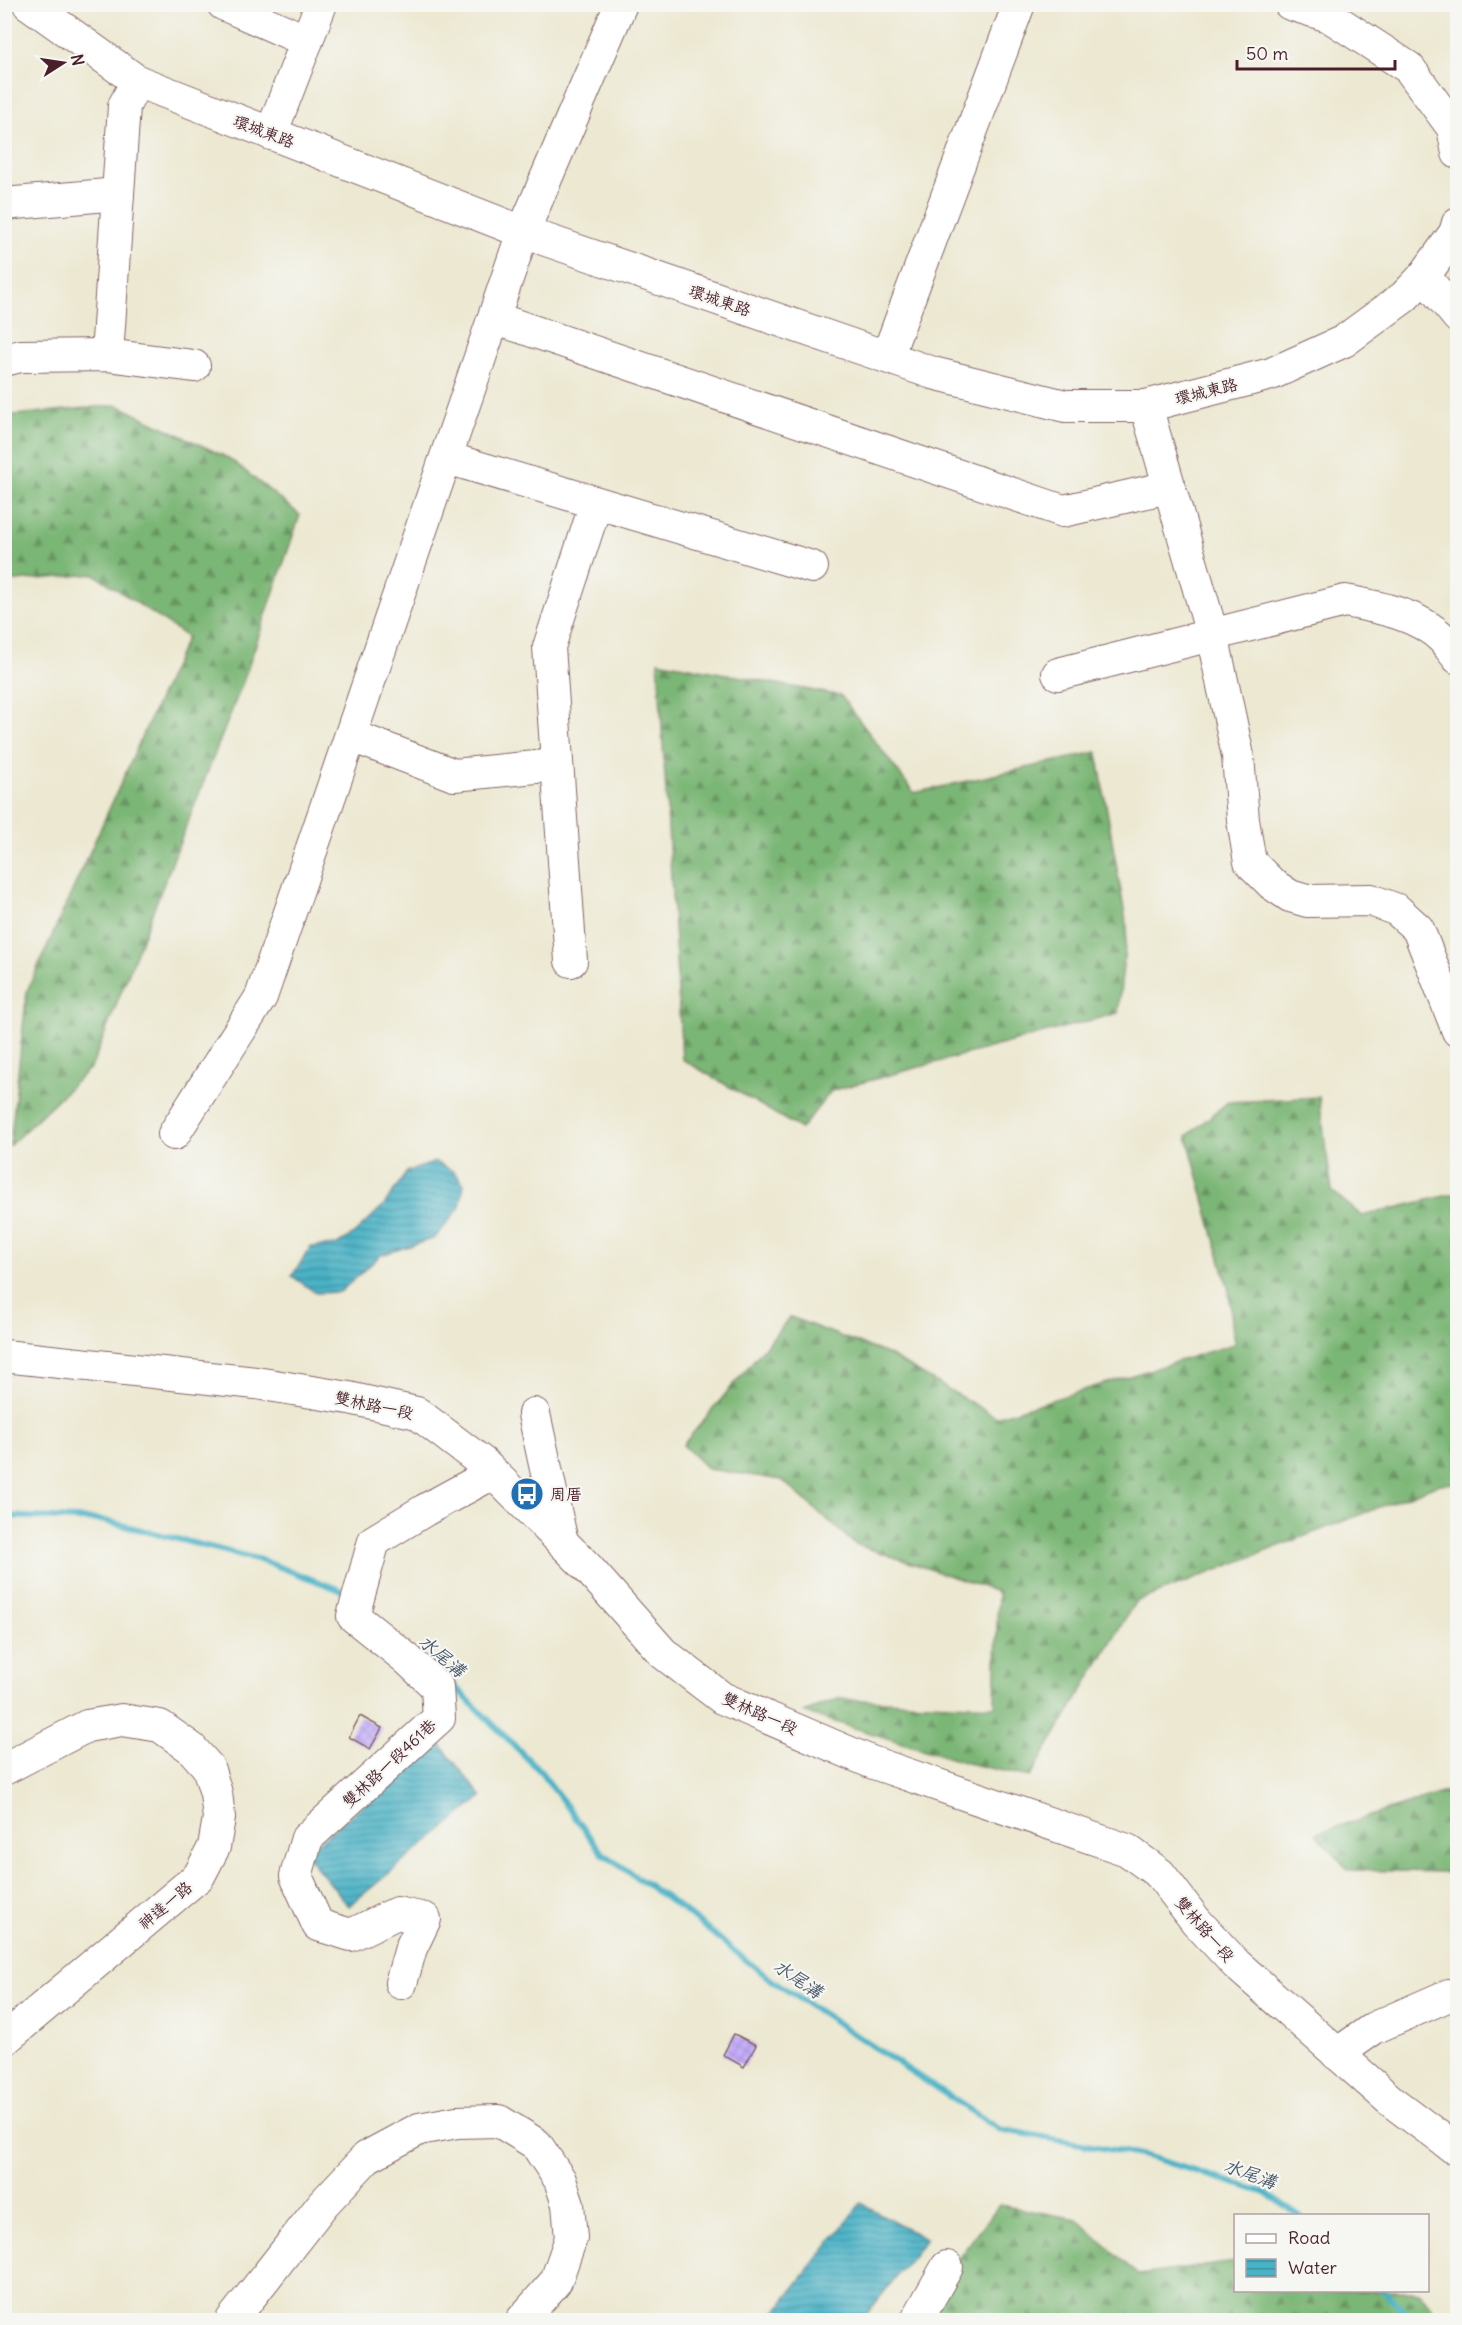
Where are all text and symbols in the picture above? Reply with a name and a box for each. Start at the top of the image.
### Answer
north arrow [33,33,93,93]
scale bar [1237,33,1394,71]
text: 50 m [1246,42,1288,65]
text: N [67,52,89,67]
street label: 環城東路 [231,110,297,152]
street label: 環城東路 [686,280,754,320]
street label: 環城東路 [1173,374,1239,408]
street label: 雙林路一段 [333,1387,415,1423]
bus stop icon: 周厝 [509,1476,545,1512]
place label: 周厝 [550,1484,582,1504]
water label: 水尾溝 [414,1629,472,1683]
street label: 雙林路一段 [719,1688,801,1738]
street label: 雙林路一段461巷 [338,1714,440,1812]
street label: 神達一路 [134,1877,196,1933]
street label: 雙林路一段 [1171,1892,1239,1966]
water label: 水尾溝 [769,1954,829,2004]
water label: 水尾溝 [1221,2153,1281,2194]
legend [1234,2214,1429,2292]
text: Road [1288,2226,1331,2249]
text: Water [1288,2256,1338,2279]

